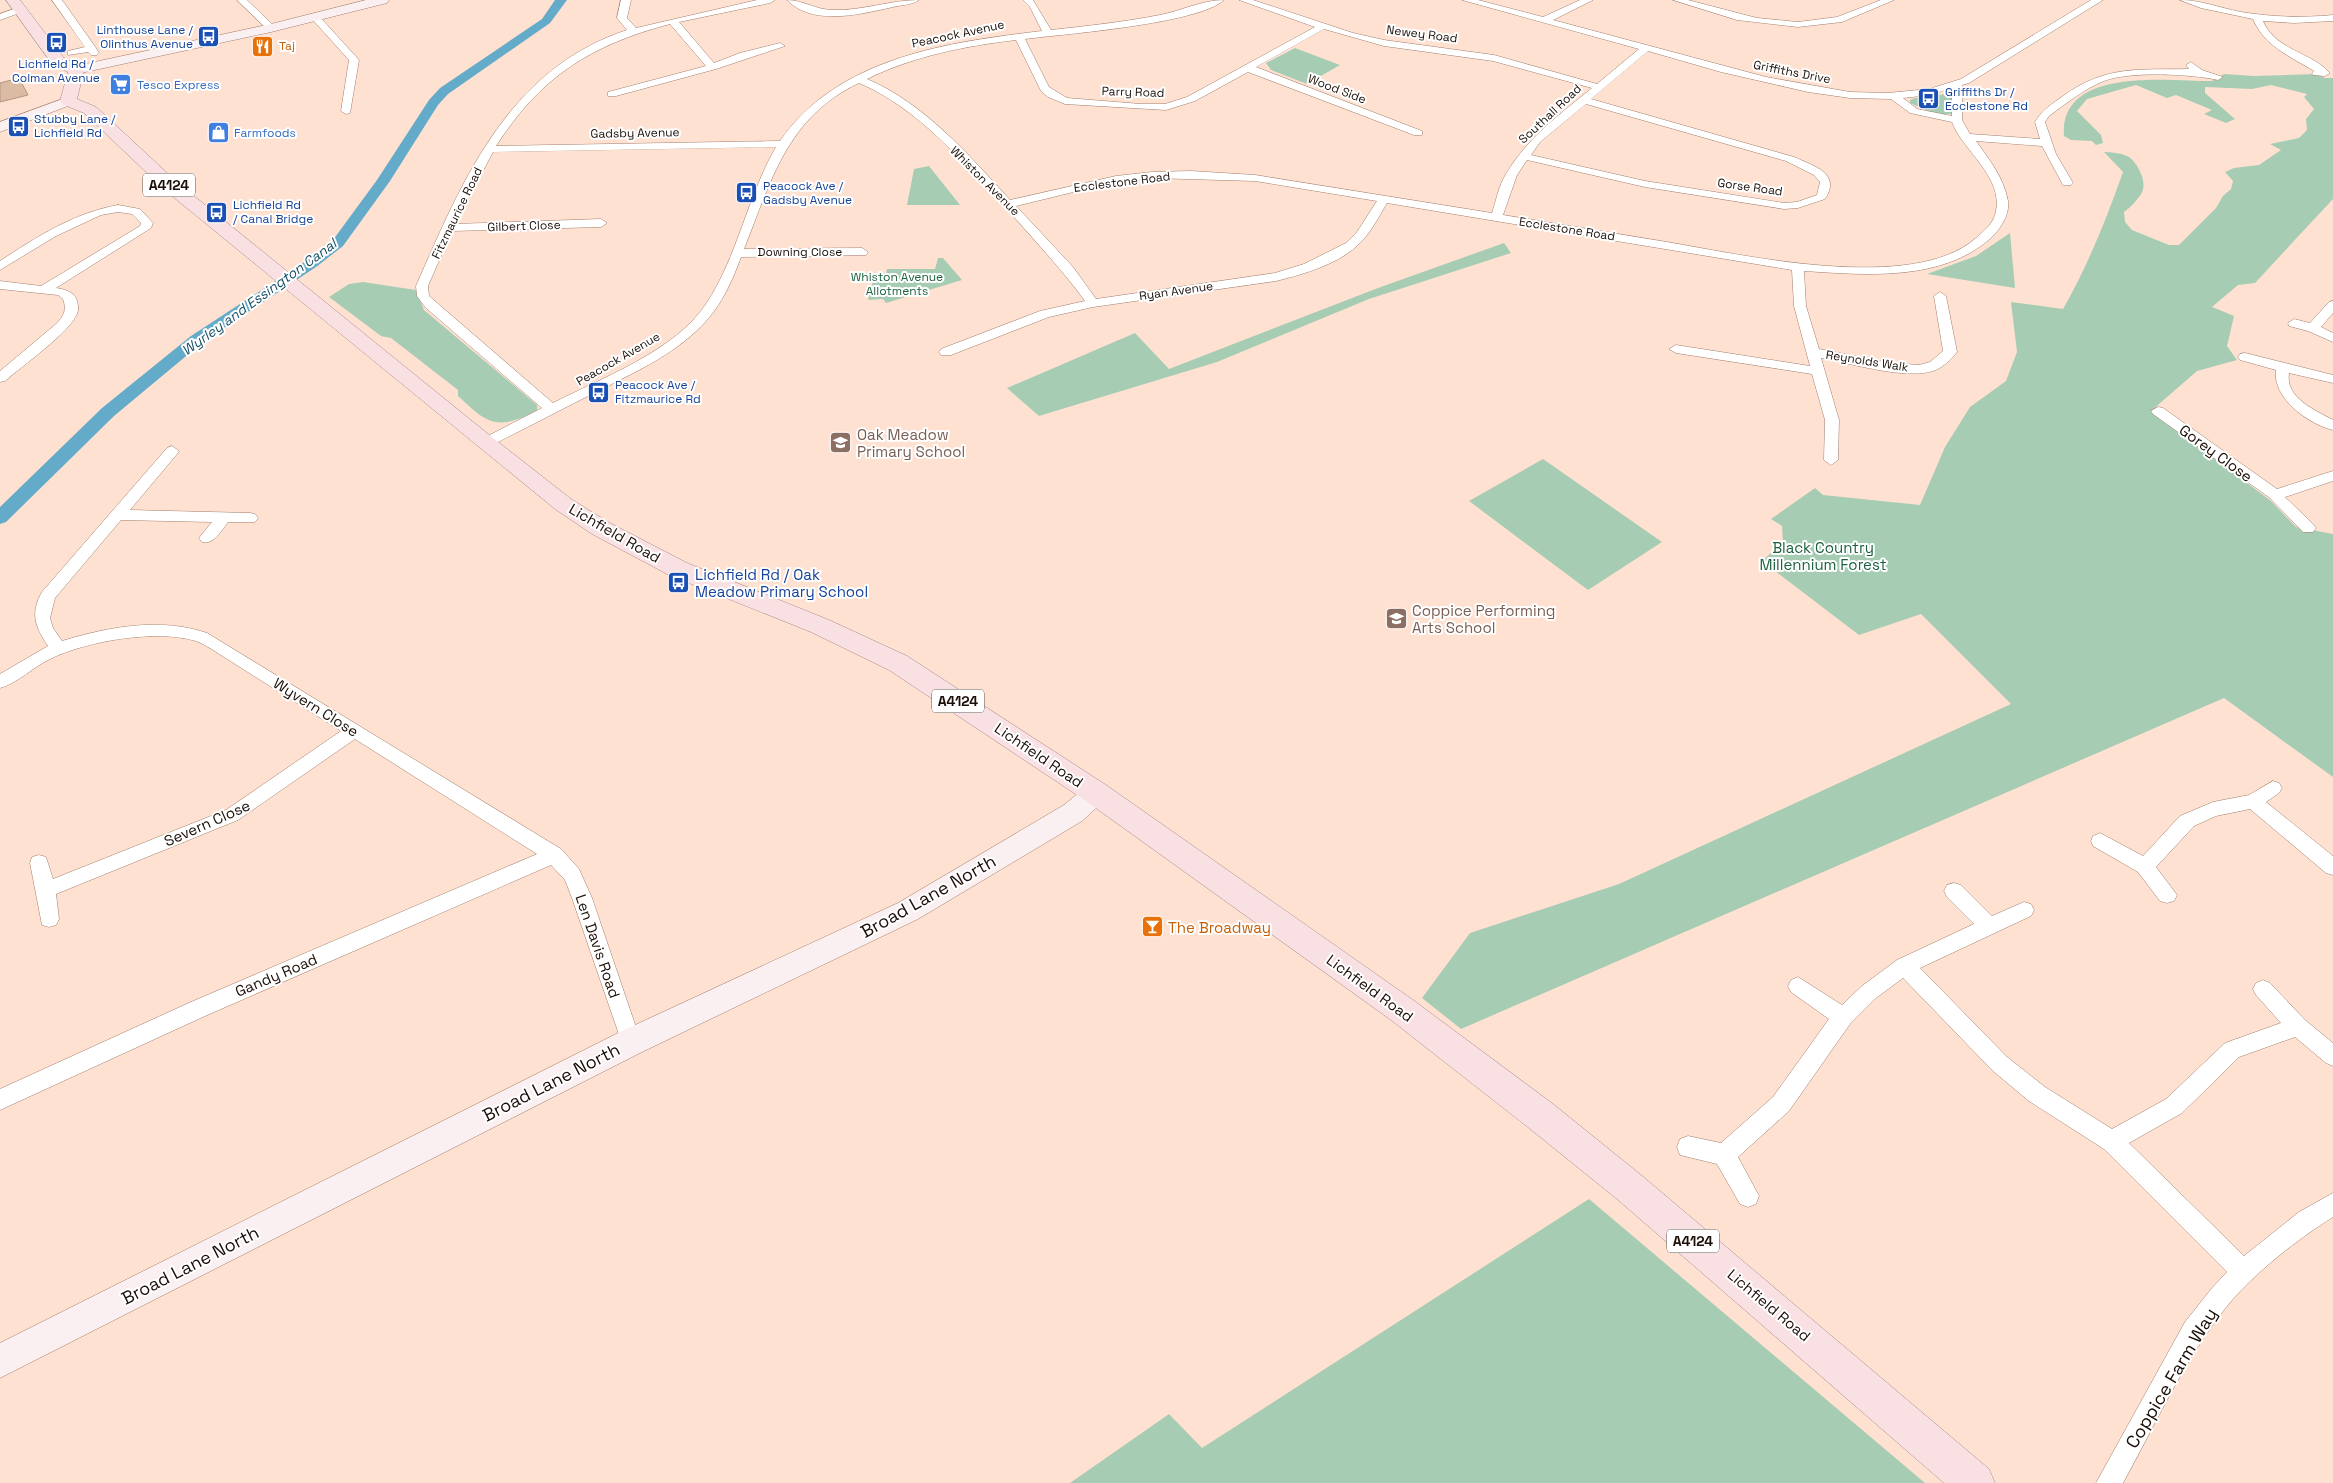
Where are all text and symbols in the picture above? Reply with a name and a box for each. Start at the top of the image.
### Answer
street label: Peacock Avenue [910,16,1006,52]
place label: Linthouse Lane / Olinthus Avenue [97,22,194,52]
street label: Newey Road [1386,22,1458,46]
bus stop icon: Linthouse Lane / Olinthus Avenue [197,25,221,49]
bus stop icon: Lichfield Rd / Colman Avenue [44,31,68,55]
restaurant icon: Taj [251,34,275,58]
place label: Taj [279,38,295,54]
place label: Lichfield Rd / Colman Avenue [12,56,100,86]
street label: Griffiths Drive [1752,57,1832,87]
street label: Wood Side [1306,71,1368,107]
supermarket icon: Tesco Express [109,73,133,97]
place label: Tesco Express [137,77,220,93]
street label: Southall Road [1515,81,1585,147]
street label: Parry Road [1101,83,1165,101]
place label: Griffiths Dr / Ecclestone Rd [1945,84,2028,114]
bus stop icon: Griffiths Dr / Ecclestone Rd [1917,87,1941,111]
place label: Stubby Lane / Lichfield Rd [34,111,116,141]
bus stop icon: Stubby Lane / Lichfield Rd [6,114,30,138]
shop icon: Farmfoods [206,121,230,145]
street label: Gadsby Avenue [590,124,680,142]
place label: Farmfoods [234,125,296,141]
street label: Whiston Avenue [947,143,1023,219]
street label: Fitzmaurice Road [428,165,486,261]
street label: Ecclestone Road [1073,168,1171,196]
road number: A4124 [143,174,195,196]
street label: Gorse Road [1716,175,1784,199]
place label: Peacock Ave / Gadsby Avenue [763,178,852,208]
bus stop icon: Peacock Ave / Gadsby Avenue [735,181,759,205]
place label: Lichfield Rd / Canal Bridge [233,197,313,227]
bus stop icon: Lichfield Rd / Canal Bridge [205,200,229,224]
street label: Ecclestone Road [1518,214,1616,244]
street label: Gilbert Close [487,217,561,235]
water label: Wyrley and Essington Canal [178,234,341,359]
street label: Downing Close [758,244,842,260]
park label: Whiston Avenue Allotments [851,269,943,299]
street label: Ryan Avenue [1138,278,1214,304]
street label: Peacock Avenue [573,328,663,390]
street label: Reynolds Walk [1825,347,1910,376]
place label: Peacock Ave / Fitzmaurice Rd [615,377,701,407]
bus stop icon: Peacock Ave / Fitzmaurice Rd [587,380,611,404]
street label: Gorey Close [2176,420,2256,486]
place label: Oak Meadow Primary School [857,425,965,461]
school or university icon: Oak Meadow Primary School [829,431,853,455]
street label: Lichfield Road [566,499,664,567]
park label: Black Country Millennium Forest [1759,538,1887,574]
place label: Lichfield Rd / Oak Meadow Primary School [695,565,868,601]
bus stop icon: Lichfield Rd / Oak Meadow Primary School [667,571,691,595]
place label: Coppice Performing Arts School [1412,601,1556,637]
school or university icon: Coppice Performing Arts School [1384,607,1408,631]
street label: Wyvern Close [270,673,362,741]
road number: A4124 [932,689,984,712]
street label: Lichfield Road [991,718,1087,792]
street label: Severn Close [161,795,253,850]
street label: Broad Lane North [856,849,1000,943]
street label: Len Davis Road [571,892,625,1000]
bar icon: The Broadway [1140,915,1164,939]
place label: The Broadway [1168,918,1271,937]
street label: Gandy Road [232,949,320,1001]
street label: Lichfield Road [1323,950,1417,1026]
street label: Broad Lane North [478,1037,624,1127]
street label: Broad Lane North [117,1220,263,1310]
road number: A4124 [1667,1230,1719,1252]
street label: Lichfield Road [1724,1265,1814,1345]
street label: Coppice Farm Way [2120,1304,2222,1452]

